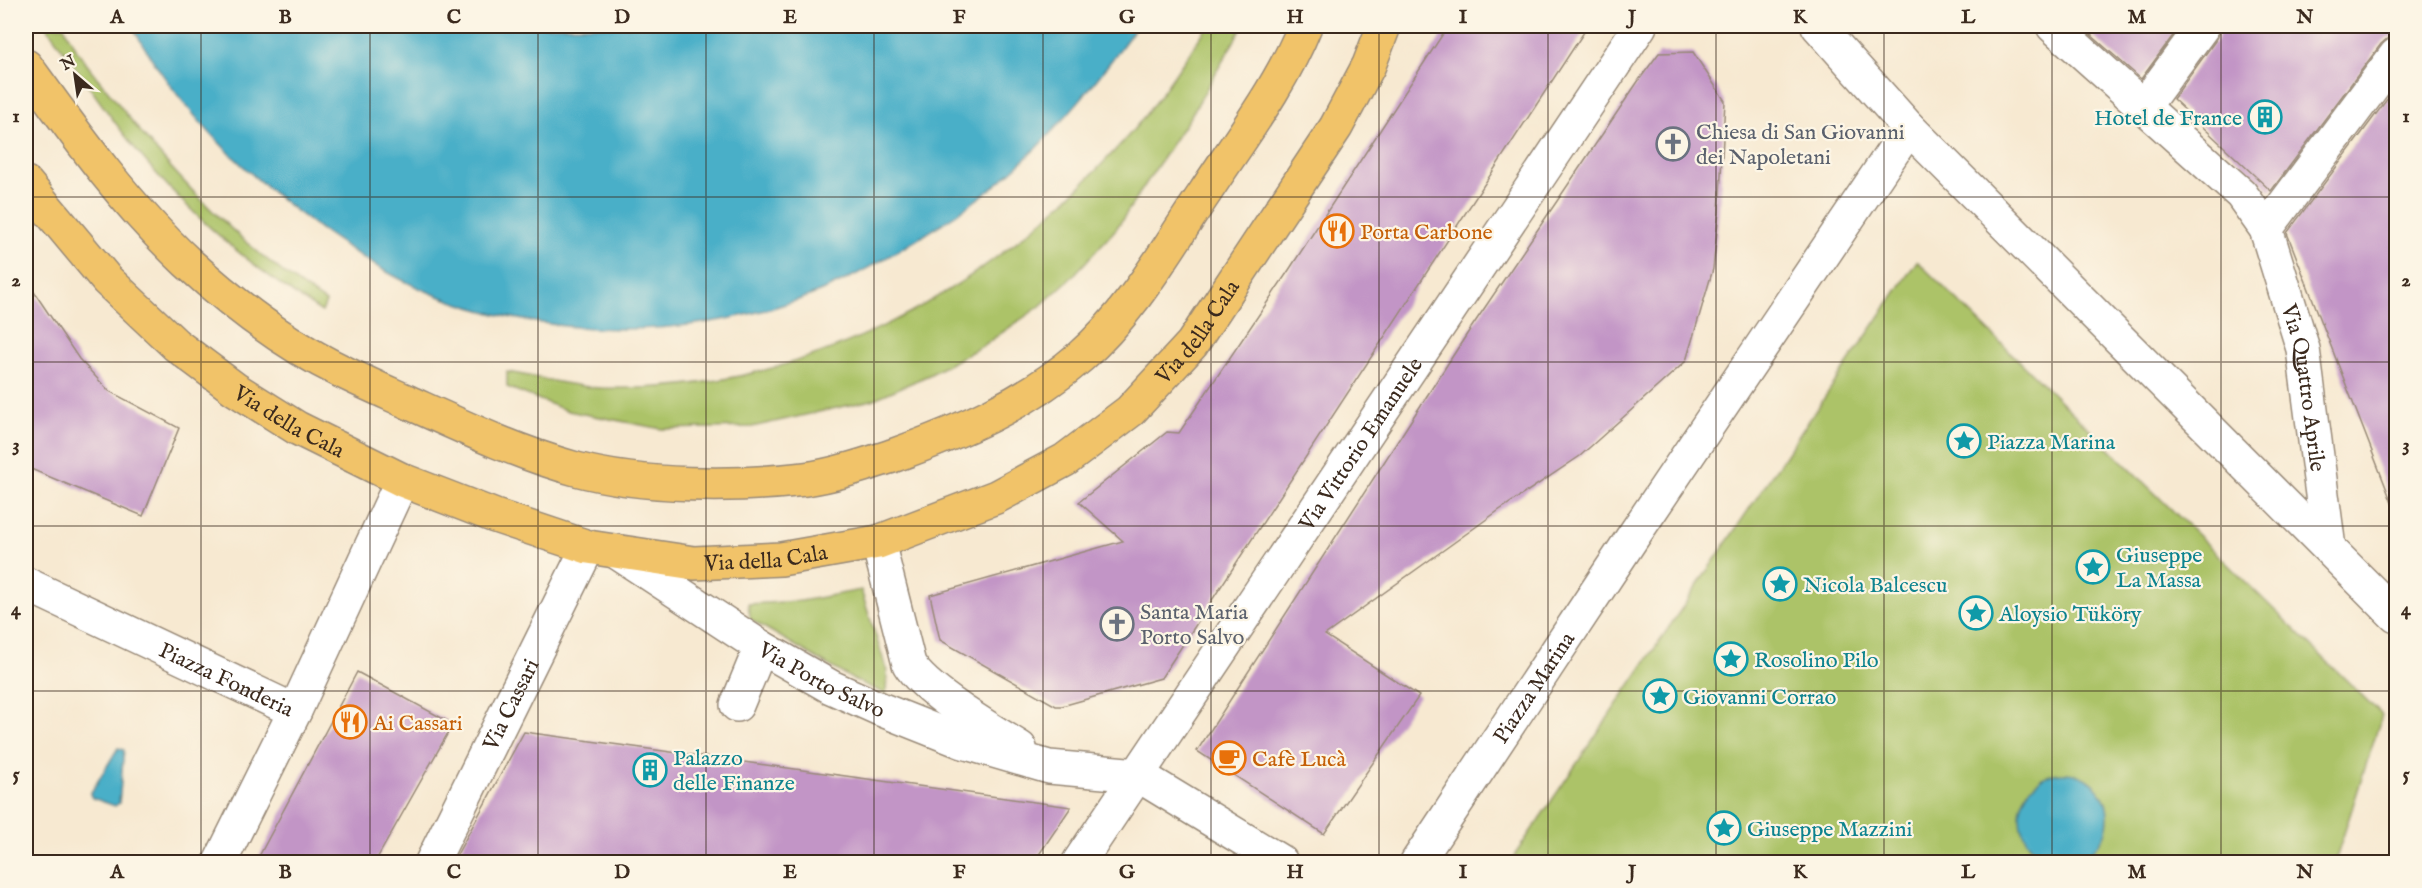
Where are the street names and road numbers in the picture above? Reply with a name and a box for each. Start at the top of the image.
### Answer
street label: Via della Cala [1149,275,1247,391]
street label: Via Quattro Aprile [2274,300,2331,473]
street label: Via Vittorio Emanuele [1293,352,1430,538]
street label: Via della Cala [227,379,349,466]
street label: Via della Cala [702,539,830,579]
street label: Piazza Marina [1488,627,1582,749]
street label: Via Porto Salvo [752,636,889,725]
street label: Piazza Fonderia [154,637,298,725]
street label: Via Cassari [477,655,546,757]

